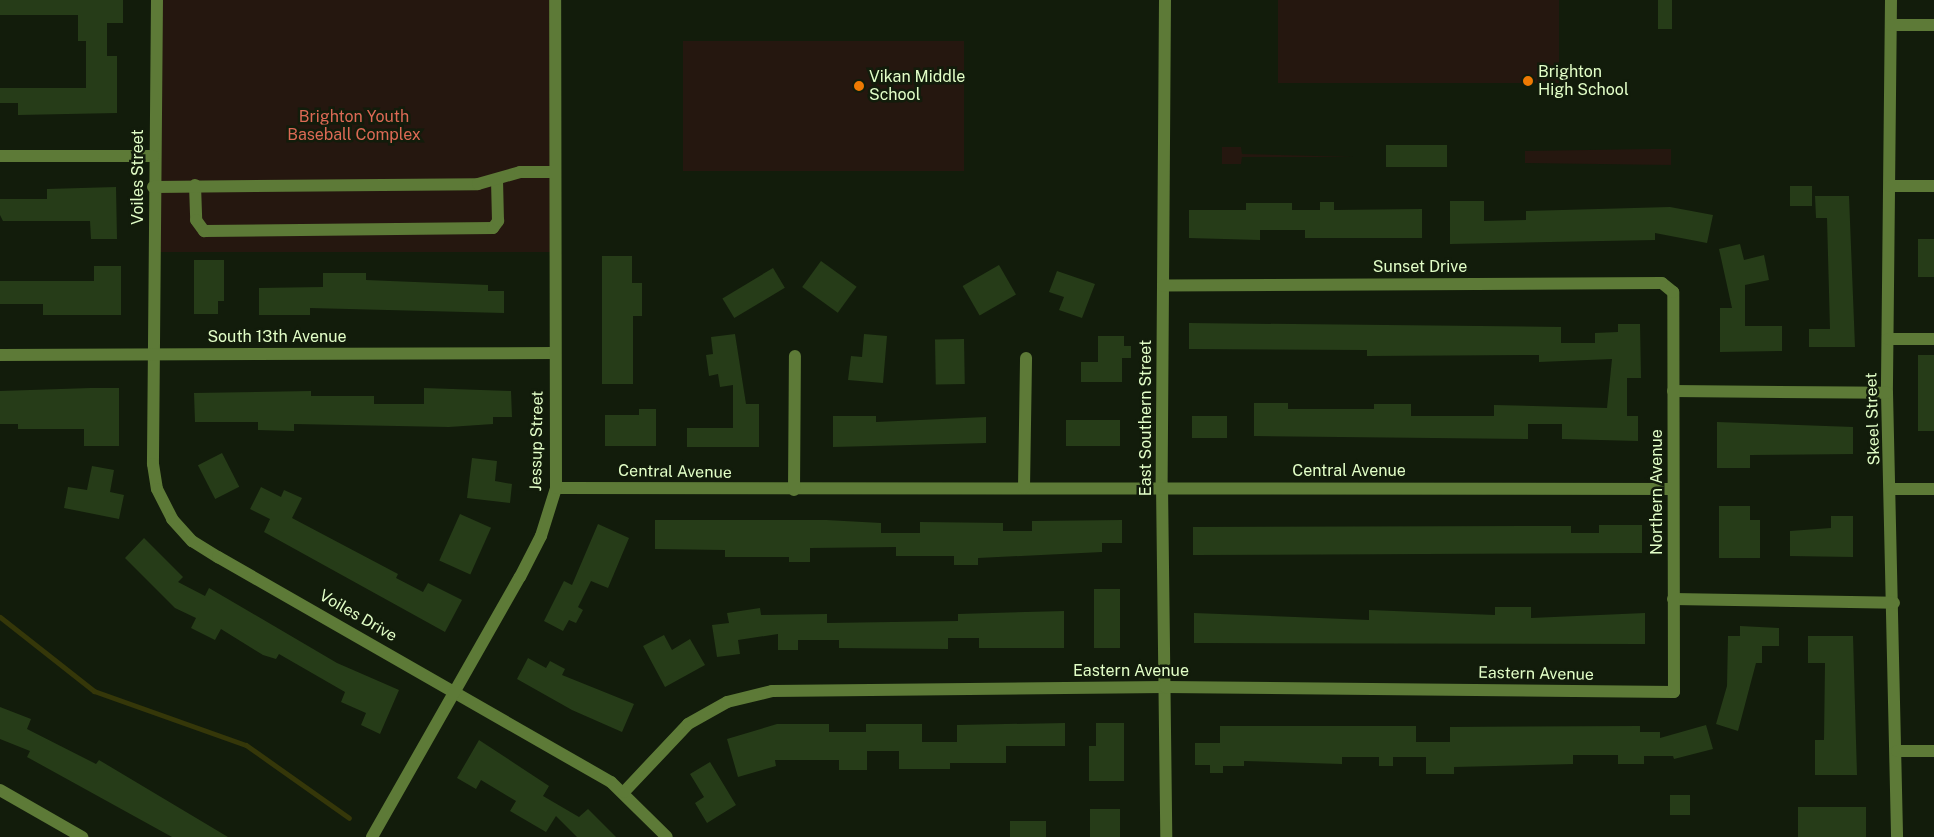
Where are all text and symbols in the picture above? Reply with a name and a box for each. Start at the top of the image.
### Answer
place label: Brighton High School [1538,62,1629,100]
place label: Vikan Middle School [869,67,965,105]
marker: Brighton High School [1522,75,1534,87]
marker: Vikan Middle School [853,80,865,92]
park label: Brighton Youth Baseball Complex [287,107,421,145]
street label: Voiles Street [128,129,148,225]
street label: Sunset Drive [1373,257,1467,277]
street label: South 13th Avenue [207,327,347,347]
street label: East Southern Street [1136,340,1156,496]
street label: Skeel Street [1862,372,1884,466]
street label: Jessup Street [527,390,547,492]
street label: Northern Avenue [1647,429,1667,555]
street label: Central Avenue [618,461,732,483]
street label: Central Avenue [1292,461,1406,481]
street label: Voiles Drive [316,586,400,646]
street label: Eastern Avenue [1073,661,1189,681]
street label: Eastern Avenue [1478,663,1594,685]

